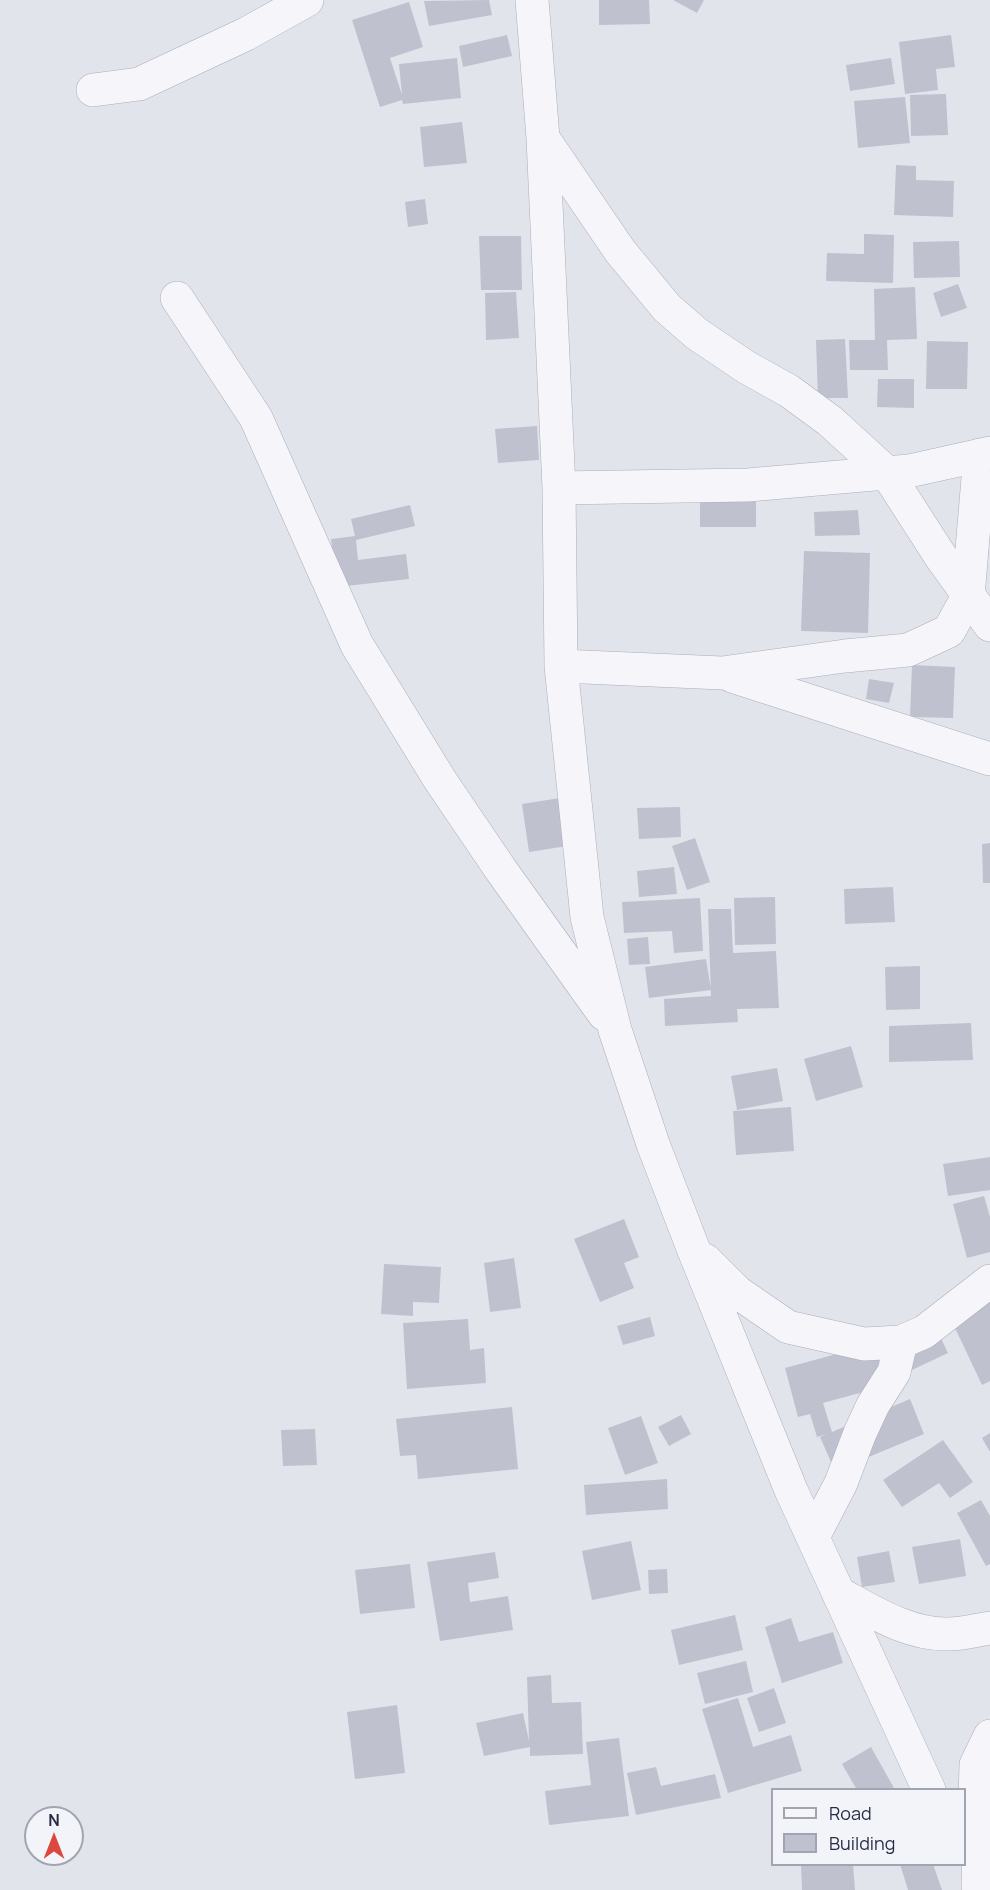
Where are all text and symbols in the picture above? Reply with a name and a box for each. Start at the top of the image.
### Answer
legend [771,1788,966,1866]
text: Road [829,1801,872,1825]
north arrow [24,1806,84,1866]
text: N [48,1809,60,1831]
text: Building [829,1831,895,1855]

